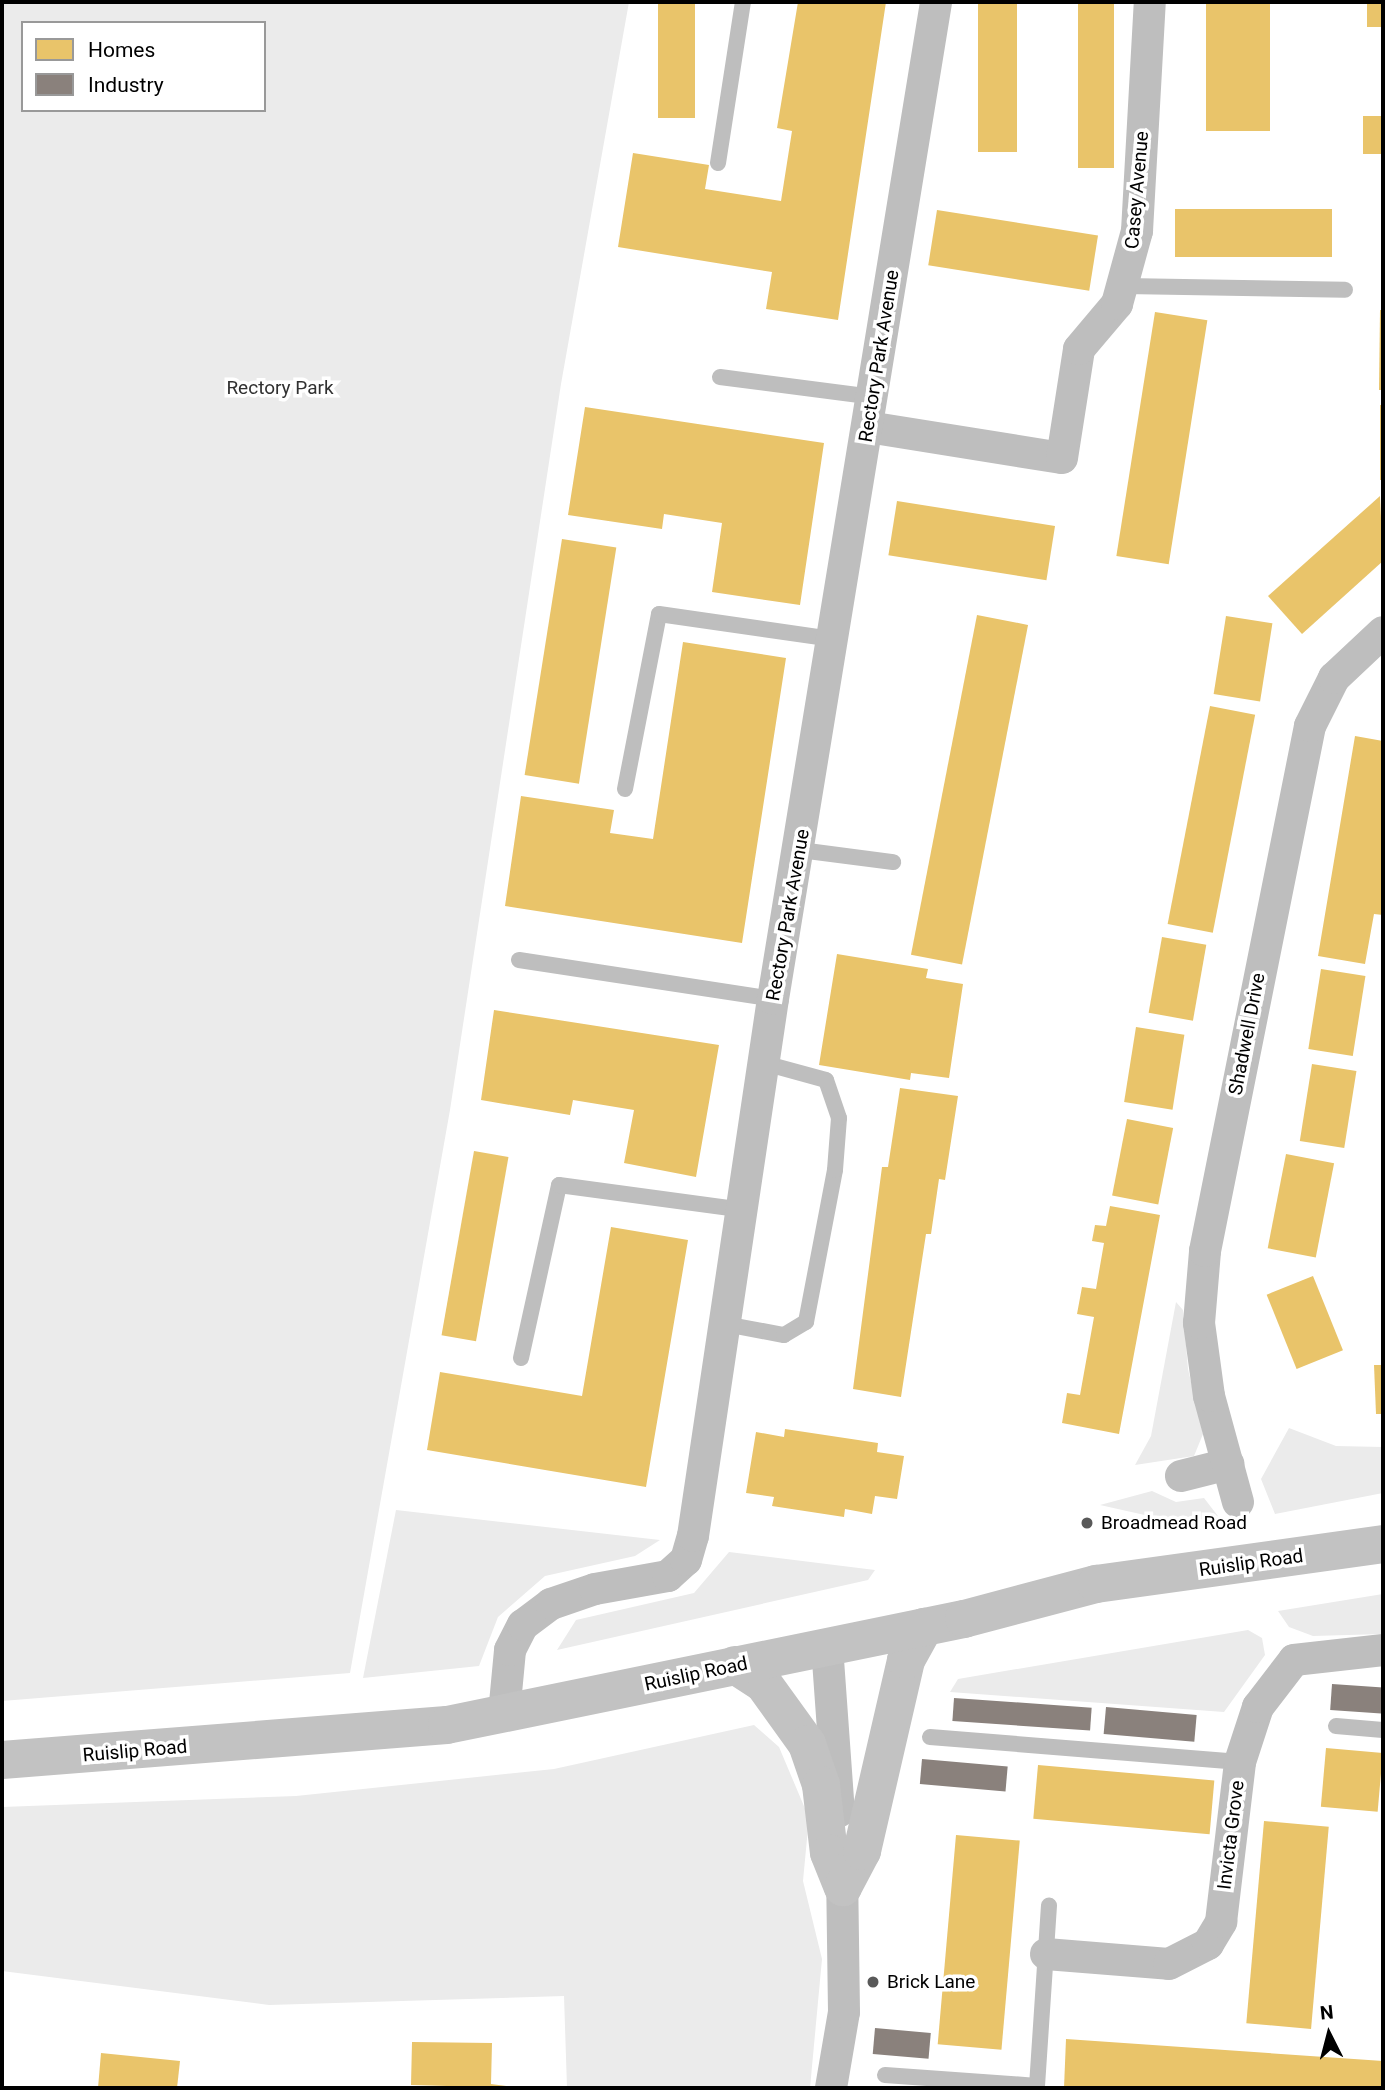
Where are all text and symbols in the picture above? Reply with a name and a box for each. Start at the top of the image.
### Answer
legend [21,21,266,112]
text: Homes [88,38,155,62]
text: Industry [88,73,164,97]
street label: Casey Avenue [1120,130,1154,250]
street label: Rectory Park Avenue [854,268,904,444]
park label: Rectory Park [226,377,334,399]
street label: Rectory Park Avenue [762,827,814,1003]
street label: Shadwell Drive [1224,971,1270,1097]
place label: Broadmead Road [1101,1512,1247,1534]
marker: Broadmead Road [1079,1515,1095,1531]
street label: Ruislip Road [1198,1544,1304,1582]
street label: Ruislip Road [642,1652,750,1696]
street label: Ruislip Road [82,1735,188,1767]
street label: Invicta Grove [1213,1779,1249,1891]
place label: Brick Lane [887,1971,975,1993]
marker: Brick Lane [865,1974,881,1990]
north arrow [1294,1999,1364,2069]
text: N [1319,2000,1335,2025]

